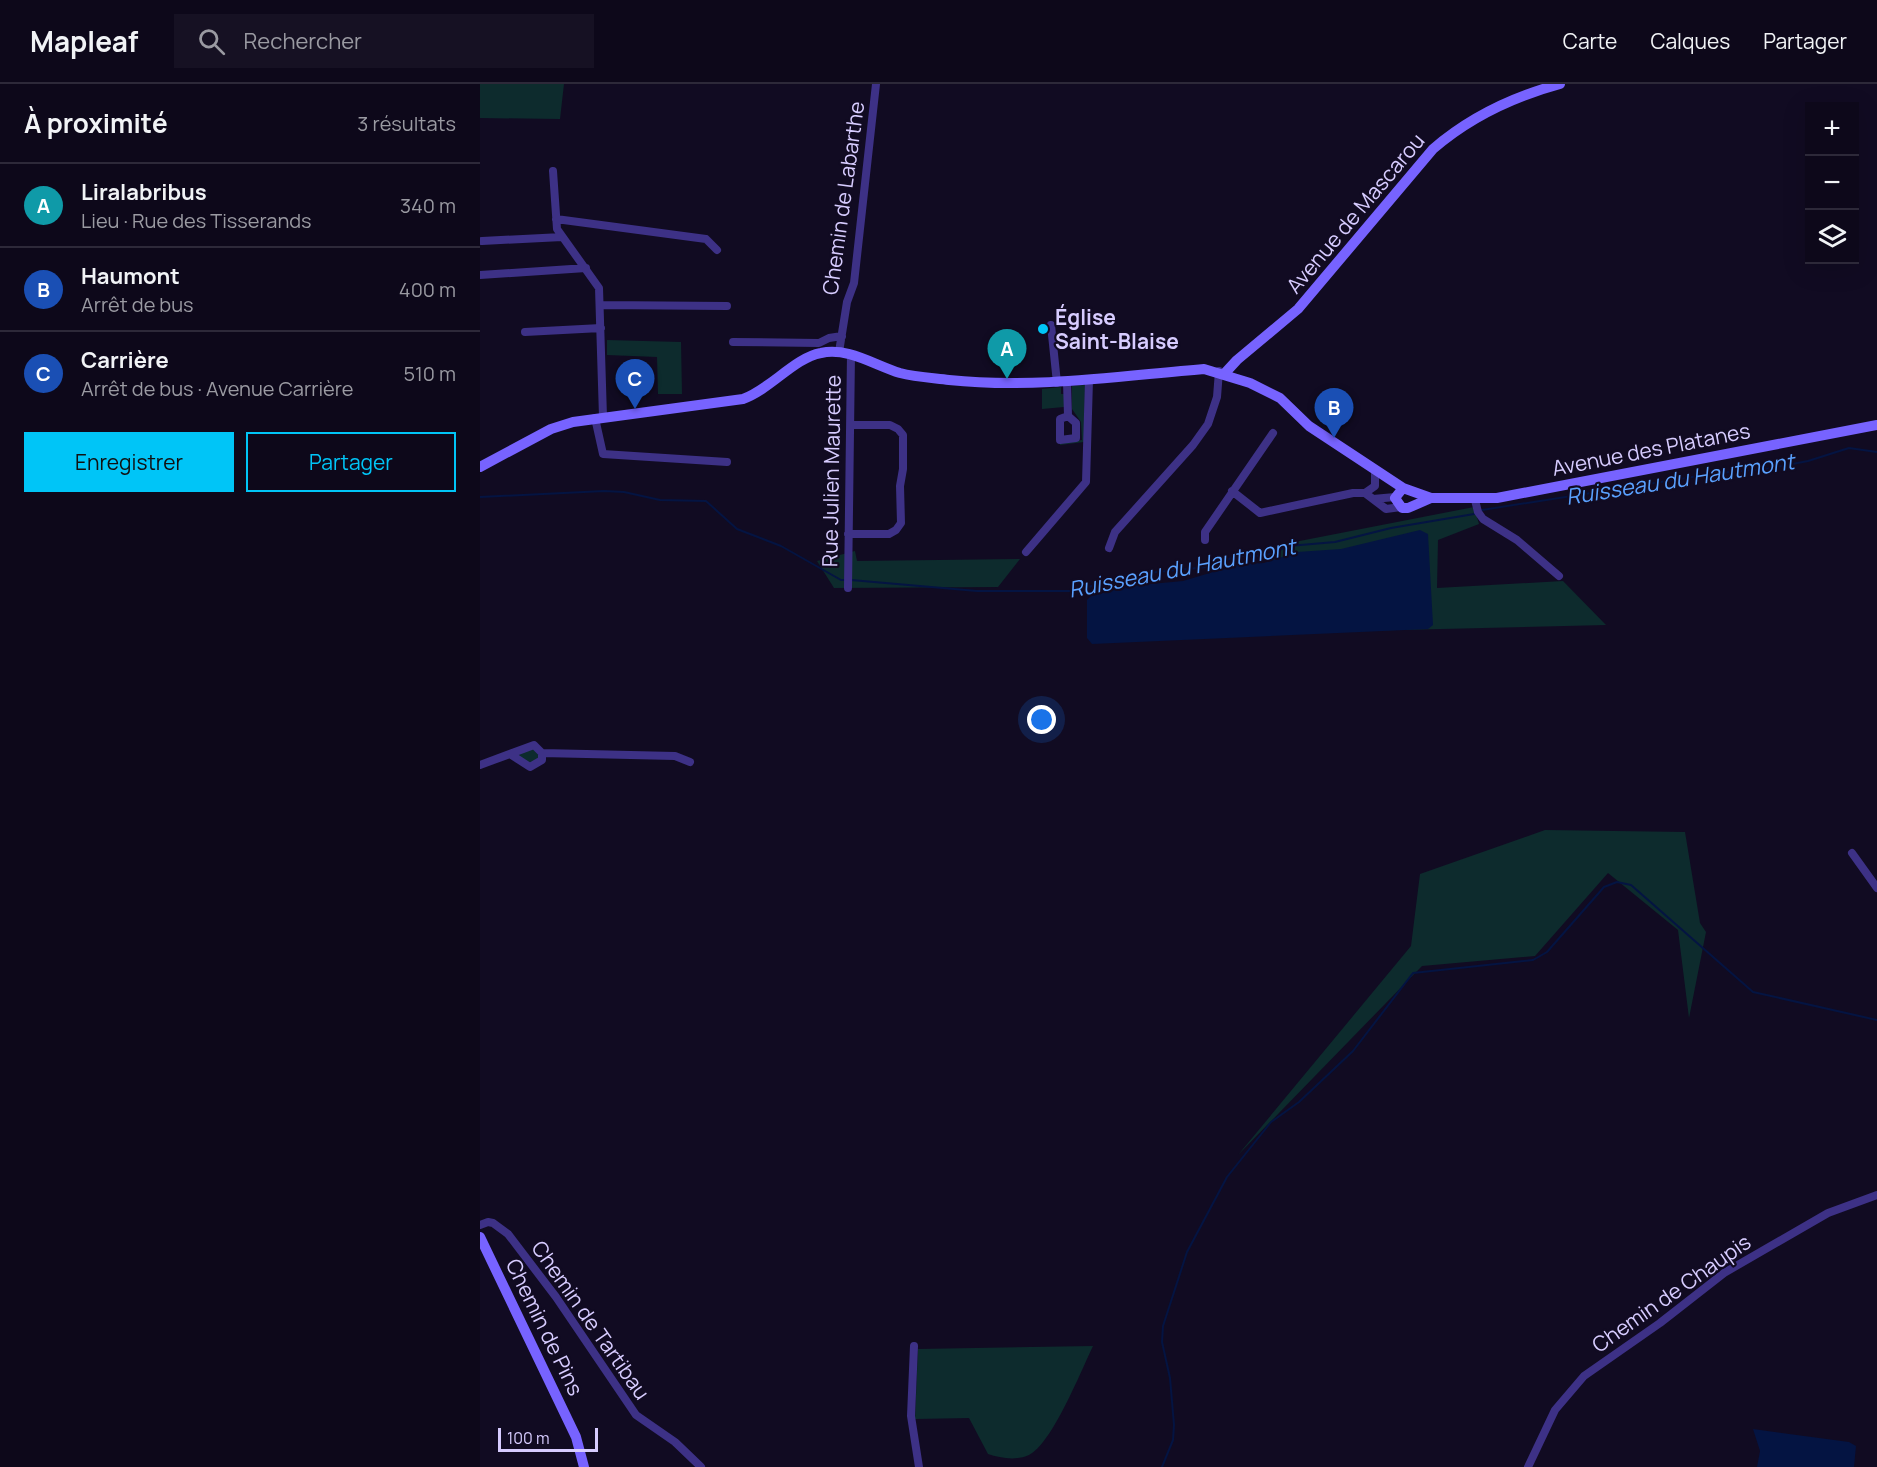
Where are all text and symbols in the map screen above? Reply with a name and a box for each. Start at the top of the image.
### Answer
search box [174,14,594,68]
text: Mapleaf [30,22,138,60]
icon: search [195,25,228,58]
text: Rechercher [243,26,362,56]
text: Carte [1563,27,1617,55]
text: Calques [1650,27,1730,55]
text: Partager [1763,27,1847,55]
street label: Chemin de Labarthe [816,100,870,296]
map controls [1805,102,1859,264]
button: + [1805,102,1859,156]
text: À proximité [24,105,168,141]
text: 3 résultats [357,110,456,137]
street label: Avenue de Mascarou [1280,127,1430,299]
button: − [1805,156,1859,210]
text: Liralabribus [81,177,207,207]
text: A [37,192,50,219]
text: 340 m [400,192,456,219]
text: Lieu · Rue des Tisserands [81,207,312,234]
button: layers [1805,210,1859,264]
text: Haumont [81,261,180,291]
text: B [37,276,50,303]
text: 400 m [399,276,456,303]
text: Arrêt de bus [81,291,194,318]
place label: Église Saint-Blaise [1055,303,1179,355]
marker: Église Saint-Blaise [1036,322,1050,336]
pin: A [988,330,1026,379]
text: Carrière [81,345,169,375]
text: C [36,360,51,387]
text: 510 m [403,360,456,387]
pin: C [616,360,654,409]
text: Arrêt de bus · Avenue Carrière [81,375,353,402]
street label: Rue Julien Maurette [815,375,847,567]
pin: B [1314,388,1354,438]
street label: Avenue des Platanes [1550,416,1752,482]
button: Enregistrer [24,432,234,492]
button: Partager [246,432,456,492]
water label: Ruisseau du Hautmont [1564,446,1798,512]
water label: Ruisseau du Hautmont [1066,531,1300,605]
your location [1027,705,1056,734]
street label: Chemin de Chaupis [1586,1228,1756,1358]
street label: Chemin de Tartibau [526,1235,656,1405]
street label: Chemin de Pins [500,1254,590,1400]
scale bar [498,1425,598,1452]
text: 100 m [507,1427,550,1449]

